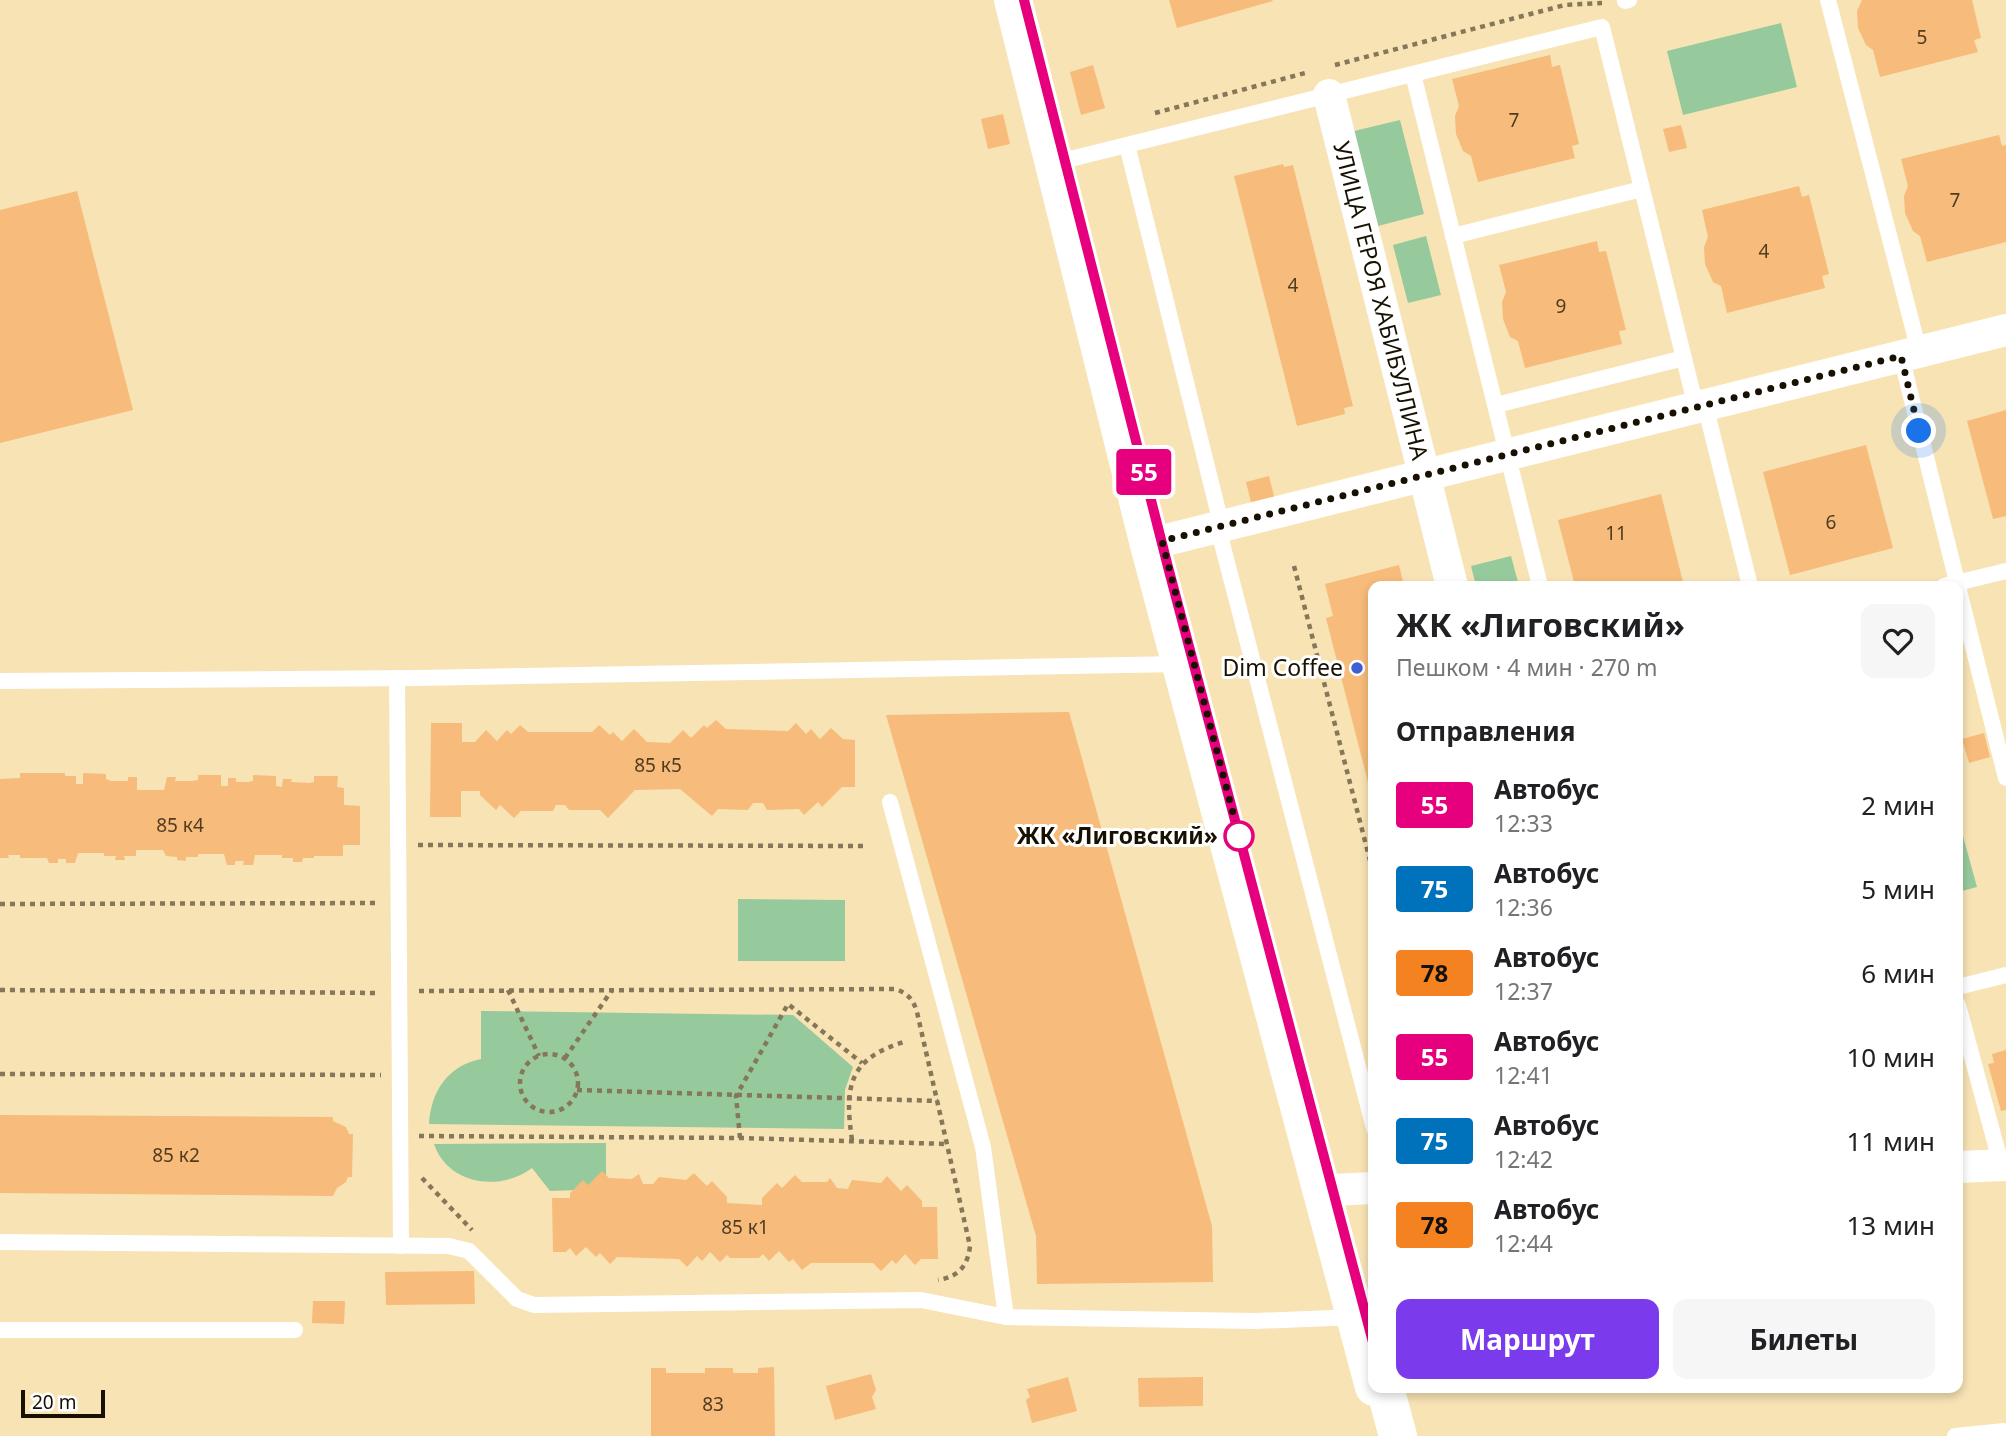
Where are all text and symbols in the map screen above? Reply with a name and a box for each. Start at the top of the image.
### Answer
house number: 5 [1917,24,1927,50]
house number: 7 [1509,107,1519,133]
street label: УЛИЦА ГЕРОЯ ХАБИБУЛЛИНА [1326,138,1437,463]
house number: 7 [1950,187,1960,213]
house number: 4 [1759,238,1770,264]
house number: 4 [1288,272,1299,298]
house number: 9 [1556,293,1566,319]
your location [1901,413,1936,448]
line badge: 55 [1112,449,1176,495]
text: 55 [1130,455,1158,488]
house number: 6 [1826,509,1836,535]
house number: 11 [1605,520,1627,546]
text: ЖК «Лиговский» [1396,602,1685,647]
button: heart [1861,604,1935,678]
place label: Dim Coffee [1223,651,1343,683]
text: Пешком · 4 мин · 270 m [1396,651,1658,683]
marker: Dim Coffee [1349,660,1365,676]
text: Отправления [1396,713,1575,749]
house number: 85 к5 [634,752,682,778]
text: Автобус [1494,771,1599,807]
text: 2 мин [1861,787,1935,823]
text: 55 [1421,788,1448,821]
text: 12:33 [1494,807,1553,839]
house number: 85 к4 [156,812,204,838]
place label: ЖК «Лиговский» [1017,819,1218,851]
marker: ЖК «Лиговский» [1224,821,1254,851]
text: Автобус [1494,855,1599,891]
text: 5 мин [1861,871,1935,907]
text: 75 [1421,872,1448,905]
text: 12:36 [1494,891,1553,923]
text: Автобус [1494,939,1599,975]
text: 6 мин [1861,955,1935,991]
text: 78 [1421,956,1448,989]
text: 12:37 [1494,975,1553,1007]
text: Автобус [1494,1023,1599,1059]
text: 10 мин [1846,1039,1935,1075]
text: 55 [1421,1040,1448,1073]
text: 12:41 [1494,1059,1553,1091]
text: Автобус [1494,1107,1599,1143]
text: 11 мин [1846,1123,1935,1159]
text: 75 [1421,1124,1448,1157]
house number: 85 к2 [152,1142,200,1168]
text: 12:42 [1494,1143,1553,1175]
text: Автобус [1494,1191,1599,1227]
text: 13 мин [1846,1207,1935,1243]
text: 78 [1421,1208,1448,1241]
house number: 85 к1 [721,1214,769,1240]
text: 12:44 [1494,1227,1553,1259]
button: Маршрут [1396,1299,1659,1379]
button: Билеты [1673,1299,1935,1379]
scale bar [21,1387,105,1419]
text: 20 m [32,1389,76,1415]
house number: 83 [702,1391,724,1417]

